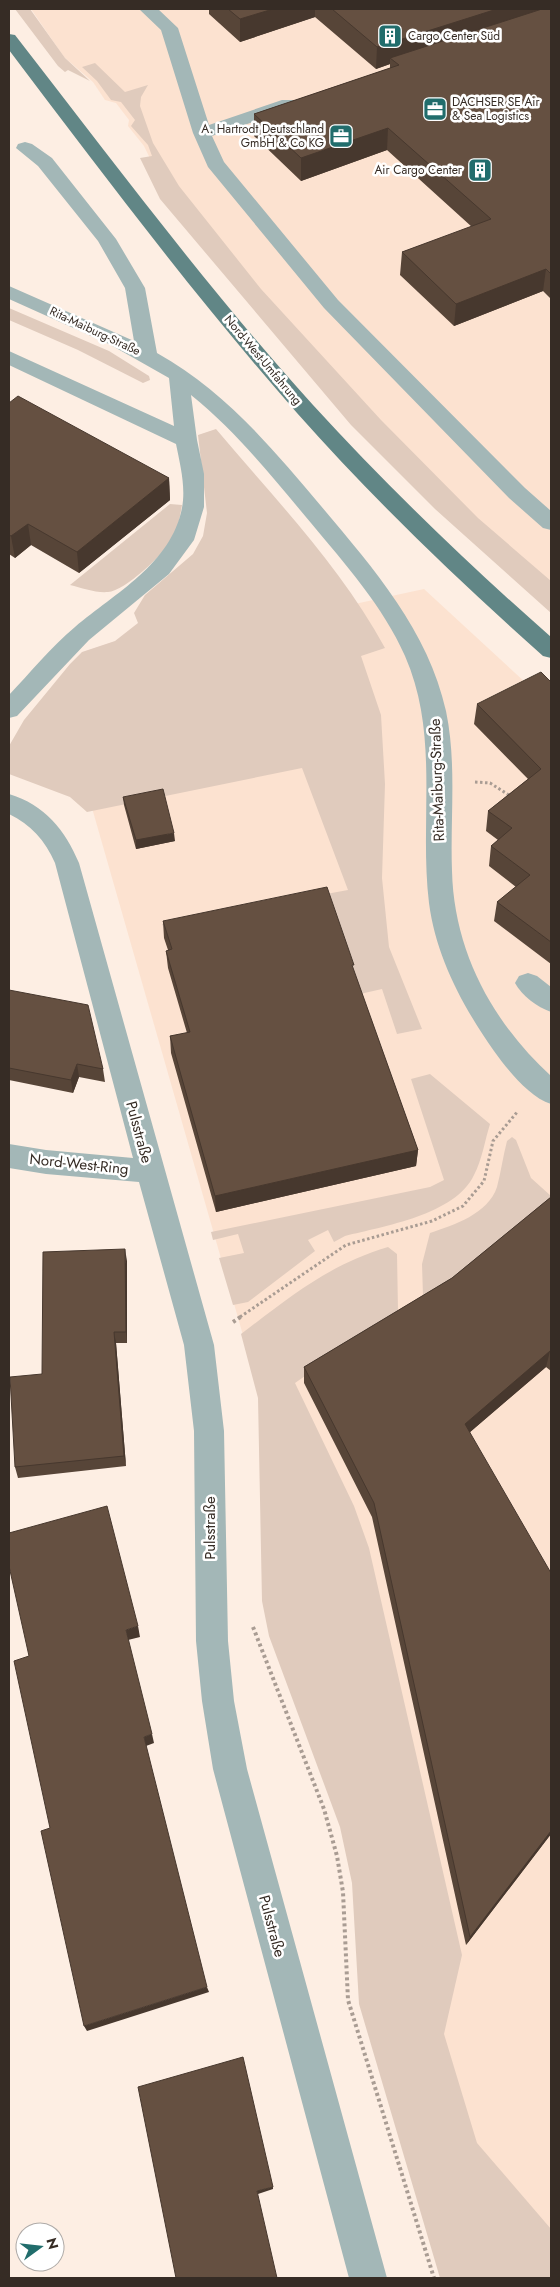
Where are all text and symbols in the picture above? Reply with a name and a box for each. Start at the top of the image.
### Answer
building icon: Cargo Center Süd [377,23,403,49]
place label: Cargo Center Süd [408,27,500,45]
place label: DACHSER SE Air & Sea Logistics [452,93,540,125]
office icon: DACHSER SE Air & Sea Logistics [422,96,448,122]
place label: A. Hartrodt Deutschland GmbH & Co KG [201,120,324,152]
office icon: A. Hartrodt Deutschland GmbH & Co KG [328,123,354,149]
building icon: Air Cargo Center [467,157,493,183]
place label: Air Cargo Center [374,161,463,179]
street label: Rita-Maiburg-Straße [47,302,143,360]
street label: Nord-West-Umfahrung [220,311,306,409]
street label: Rita-Maiburg-Straße [424,718,450,842]
street label: Pulsstraße [120,1098,158,1166]
street label: Nord-West-Ring [28,1148,130,1180]
street label: Pulsstraße [199,1496,221,1560]
street label: Pulsstraße [253,1892,291,1960]
north arrow [15,2222,65,2272]
text: N [41,2236,64,2252]

